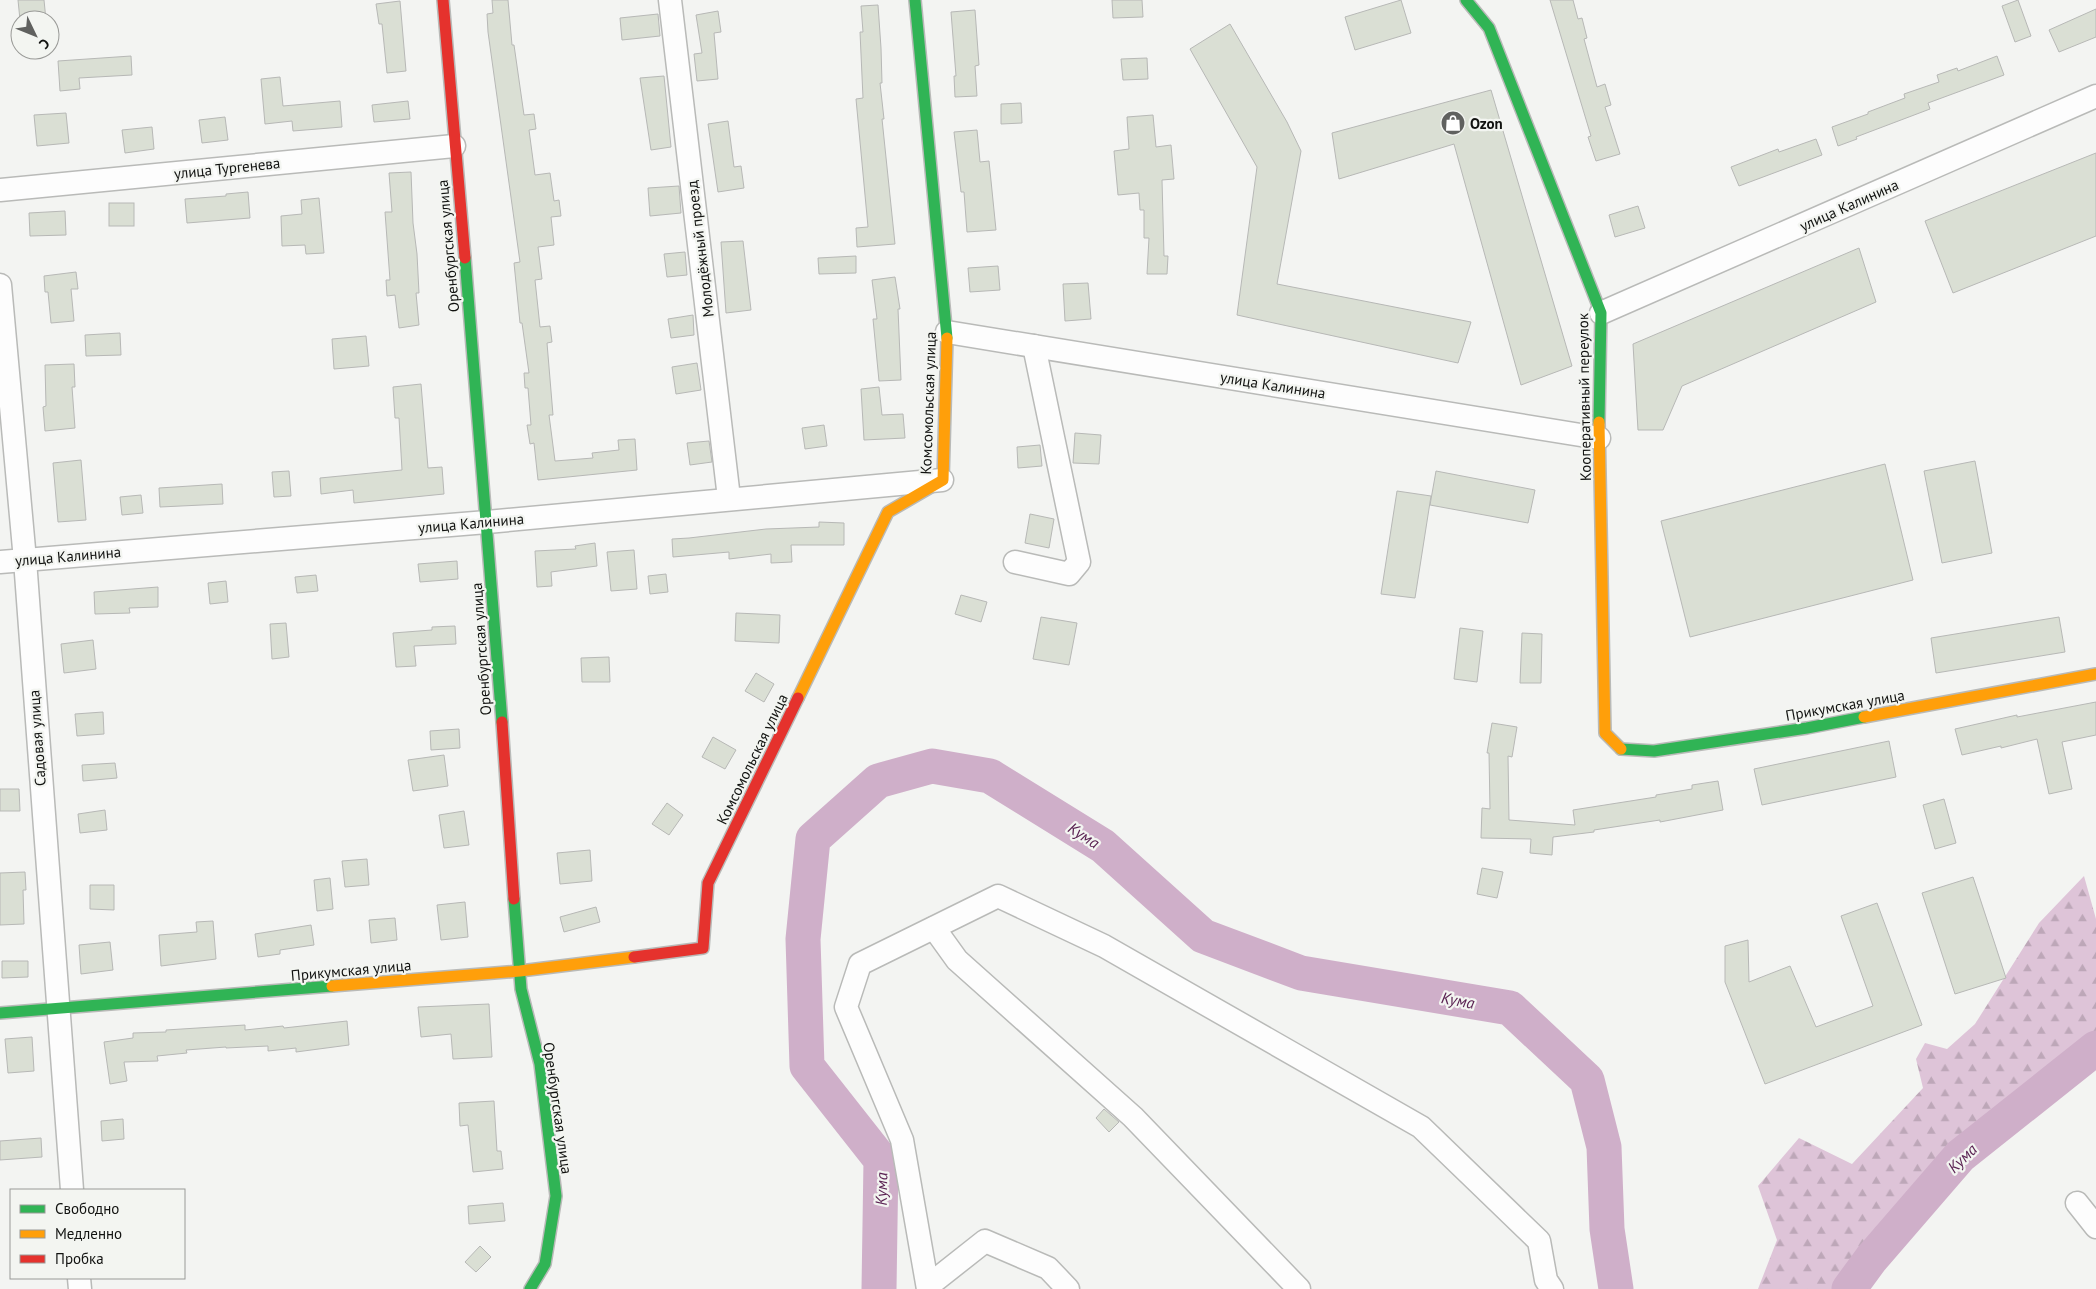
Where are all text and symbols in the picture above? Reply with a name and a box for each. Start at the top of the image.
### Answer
north arrow [10,10,60,60]
text: С [35,35,54,53]
shop icon: Ozon [1440,110,1466,136]
place label: Ozon [1470,114,1503,133]
street label: улица Тургенева [173,153,281,183]
street label: улица Калинина [1797,175,1901,235]
street label: Оренбургская улица [433,179,463,313]
street label: Молодёжный проезд [682,180,718,318]
street label: Кооперативный переулок [1573,312,1595,481]
street label: Комсомольская улица [916,331,940,475]
street label: улица Калинина [1219,367,1327,403]
street label: улица Калинина [417,509,525,537]
street label: улица Калинина [14,542,122,570]
street label: Оренбургская улица [467,582,495,716]
street label: Прикумская улица [1784,685,1906,725]
street label: Садовая улица [24,689,50,787]
street label: Комсомольская улица [712,691,792,827]
water label: Кума [1065,818,1104,853]
street label: Прикумская улица [290,955,412,985]
water label: Кума [1440,987,1476,1013]
street label: Оренбургская улица [539,1041,577,1175]
water label: Кума [1943,1139,1981,1177]
water label: Кума [871,1172,891,1206]
legend [10,1189,185,1279]
text: Свободно [55,1199,119,1218]
text: Медленно [55,1224,122,1243]
text: Пробка [55,1249,104,1268]

